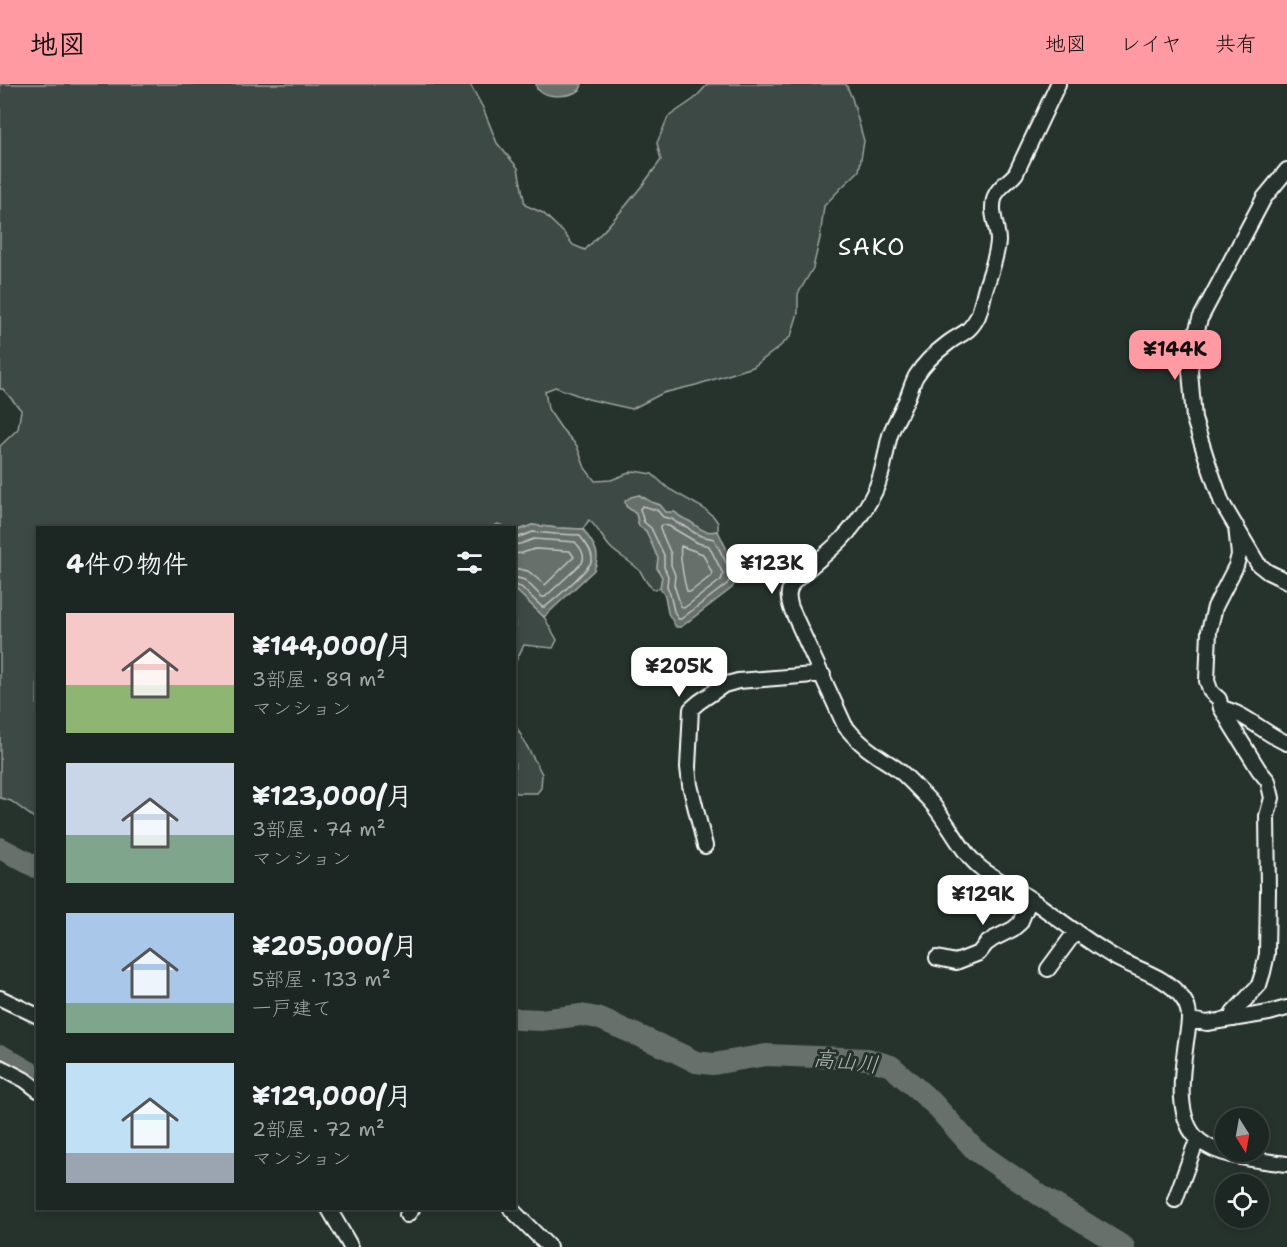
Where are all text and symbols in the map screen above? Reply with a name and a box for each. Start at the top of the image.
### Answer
text: 地図 [30,25,86,63]
text: 地図 [1045,30,1087,58]
text: レイヤ [1120,30,1182,58]
text: 共有 [1215,30,1257,58]
district label: SAKO [838,231,906,263]
pin: ¥144K [1133,330,1217,381]
text: ¥144K [1143,336,1207,362]
pin: ¥123K [730,544,814,595]
text: 4件の物件 [66,546,188,581]
icon: filters [453,546,486,579]
text: ¥123K [740,550,804,576]
text: ¥144,000/月 [252,628,413,663]
icon: home [114,637,186,709]
pin: ¥205K [637,647,721,698]
text: ¥205K [645,653,713,679]
text: 3部屋 · 89 m² [252,666,386,692]
text: マンション [252,695,351,721]
text: ¥123,000/月 [252,778,413,813]
icon: home [114,787,186,859]
text: 3部屋 · 74 m² [252,816,386,842]
text: マンション [252,845,351,871]
pin: ¥129K [941,875,1025,926]
text: ¥129K [952,881,1014,907]
text: ¥205,000/月 [252,928,418,963]
icon: home [114,937,186,1009]
text: 5部屋 · 133 m² [252,966,391,992]
text: 一戸建て [252,995,332,1021]
water label: 高山川 [812,1044,880,1079]
text: ¥129,000/月 [252,1078,412,1113]
icon: home [114,1087,186,1159]
north arrow [1215,1108,1269,1162]
map controls [1215,1108,1269,1228]
text: 2部屋 · 72 m² [252,1116,385,1142]
text: マンション [252,1145,351,1171]
button: locate [1215,1174,1269,1228]

